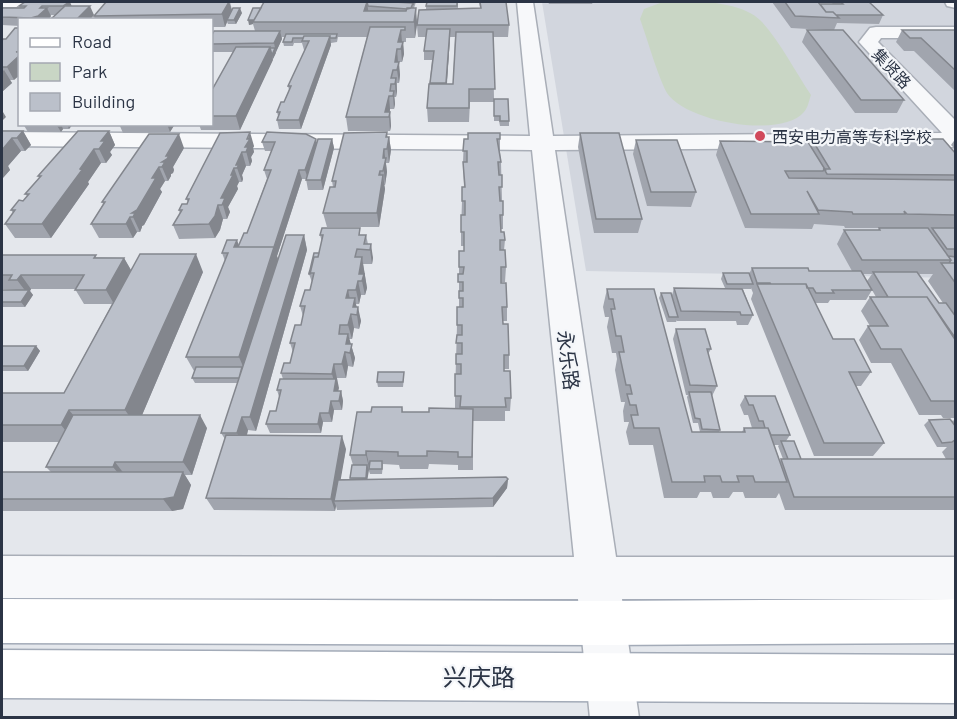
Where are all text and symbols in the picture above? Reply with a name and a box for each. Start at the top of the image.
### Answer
legend [18,18,213,126]
text: Road [72,30,112,52]
street label: 集贤路 [869,44,915,92]
text: Park [72,60,107,82]
text: Building [72,90,135,112]
place label: 西安电力高等专科学校 [772,127,932,146]
marker: 西安电力高等专科学校 [753,129,767,143]
street label: 永乐路 [553,329,585,391]
street label: 兴庆路 [443,662,515,691]

